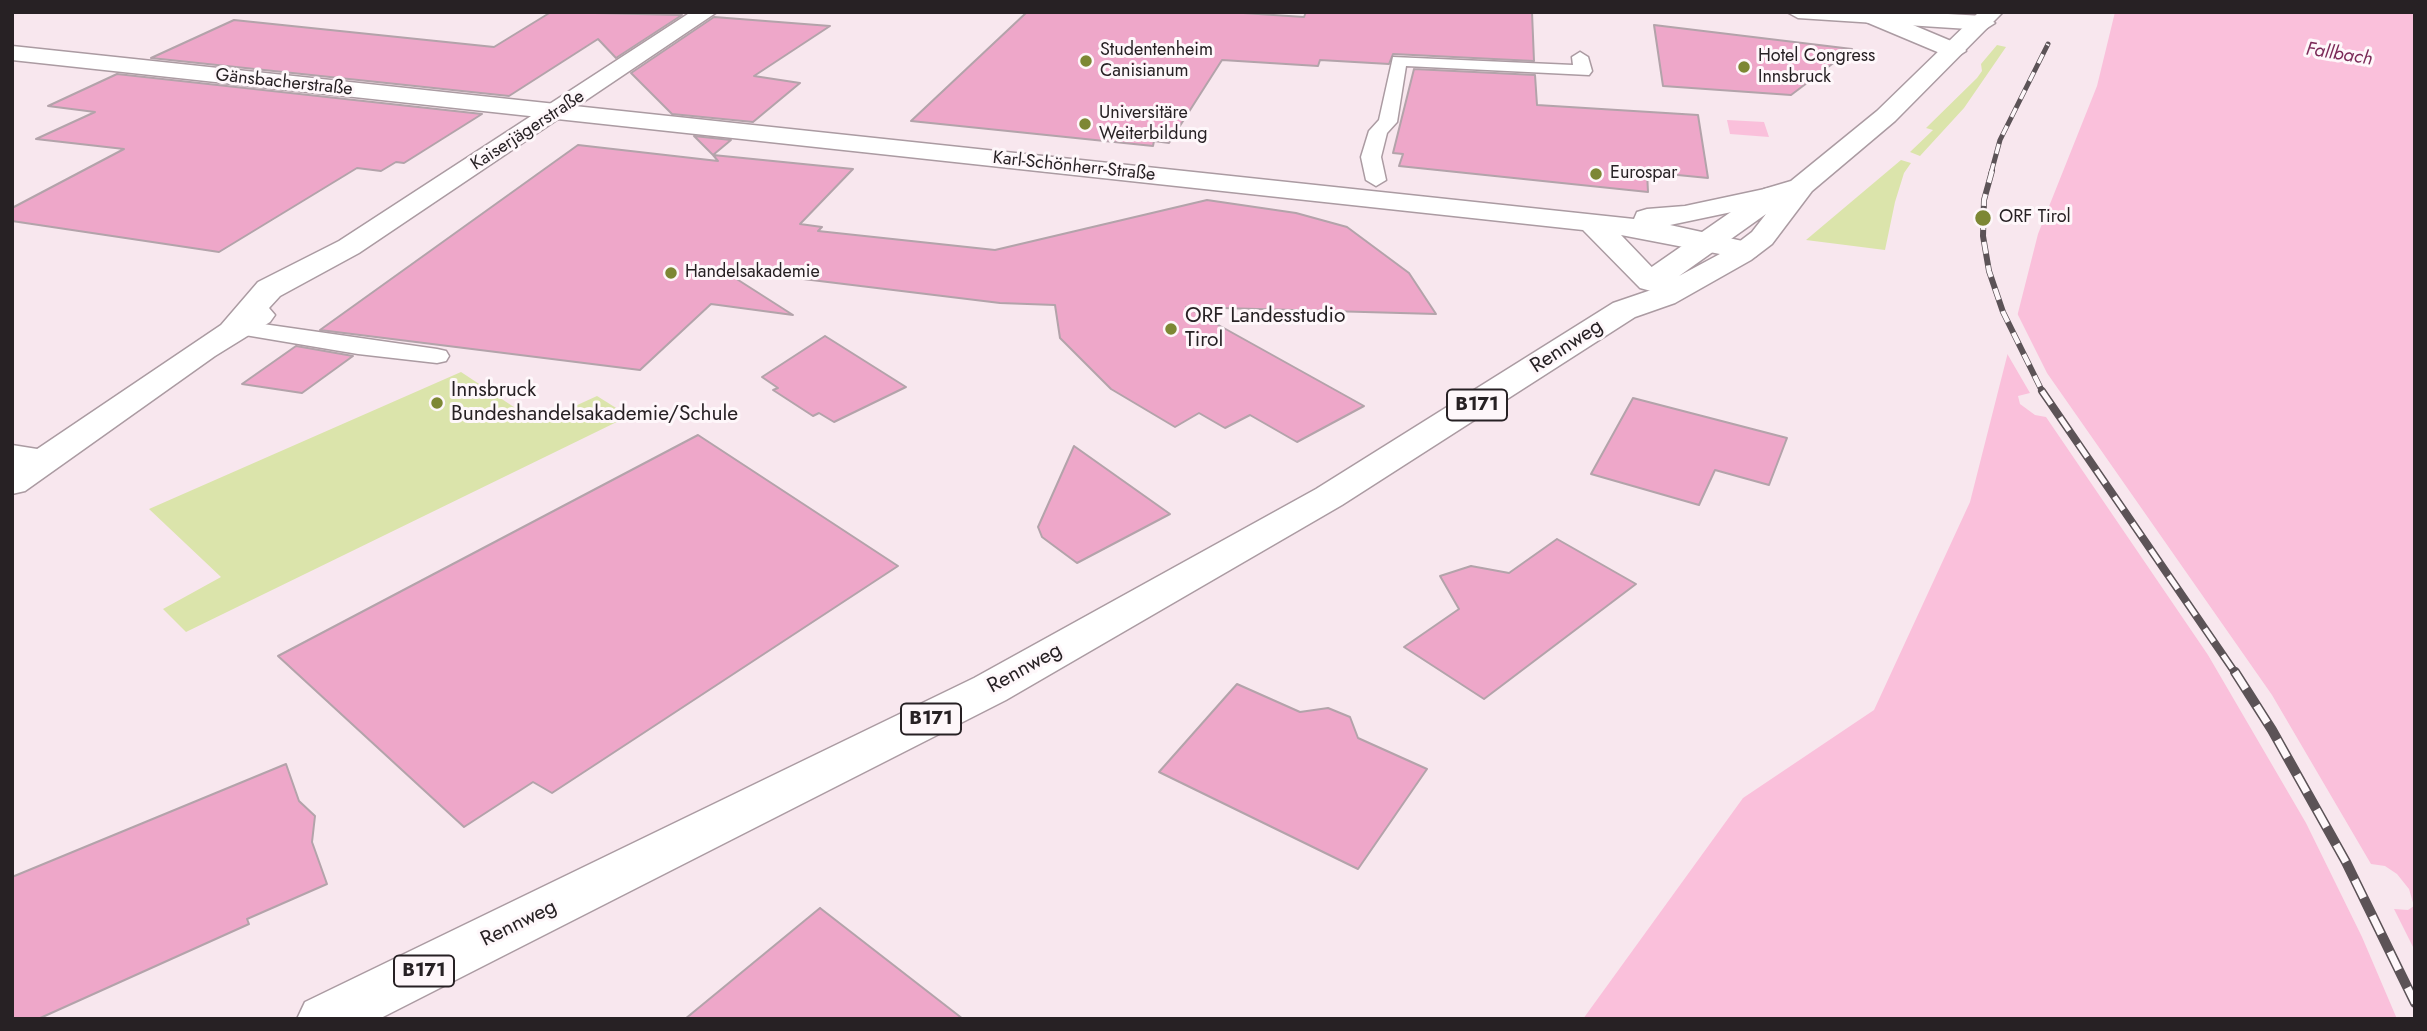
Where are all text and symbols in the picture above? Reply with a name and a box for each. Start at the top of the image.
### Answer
water label: Fallbach [2304,38,2374,72]
place label: Studentenheim Canisianum [1100,40,1213,82]
place label: Hotel Congress Innsbruck [1758,46,1875,88]
marker: Studentenheim Canisianum [1078,53,1094,69]
marker: Hotel Congress Innsbruck [1736,59,1752,75]
street label: Gänsbacherstraße [214,65,354,101]
street label: Kaiserjägerstraße [467,86,589,176]
place label: Universitäre Weiterbildung [1099,103,1208,146]
marker: Universitäre Weiterbildung [1077,116,1093,132]
street label: Karl-Schönherr-Straße [992,148,1156,186]
place label: Eurospar [1610,163,1677,185]
marker: Eurospar [1588,166,1604,182]
place label: ORF Tirol [1999,207,2071,229]
marker: ORF Tirol [1973,208,1993,228]
place label: Handelsakademie [685,262,820,284]
marker: Handelsakademie [663,265,679,281]
place label: ORF Landesstudio Tirol [1185,304,1345,354]
street label: Rennweg [1526,314,1608,380]
marker: ORF Landesstudio Tirol [1163,321,1179,337]
place label: Innsbruck Bundeshandelsakademie/Schule [451,378,738,428]
road number: B171 [1447,390,1507,420]
marker: Innsbruck Bundeshandelsakademie/Schule [429,395,445,411]
street label: Rennweg [983,638,1067,700]
road number: B171 [901,704,961,734]
street label: Rennweg [477,895,561,953]
road number: B171 [394,956,454,987]

